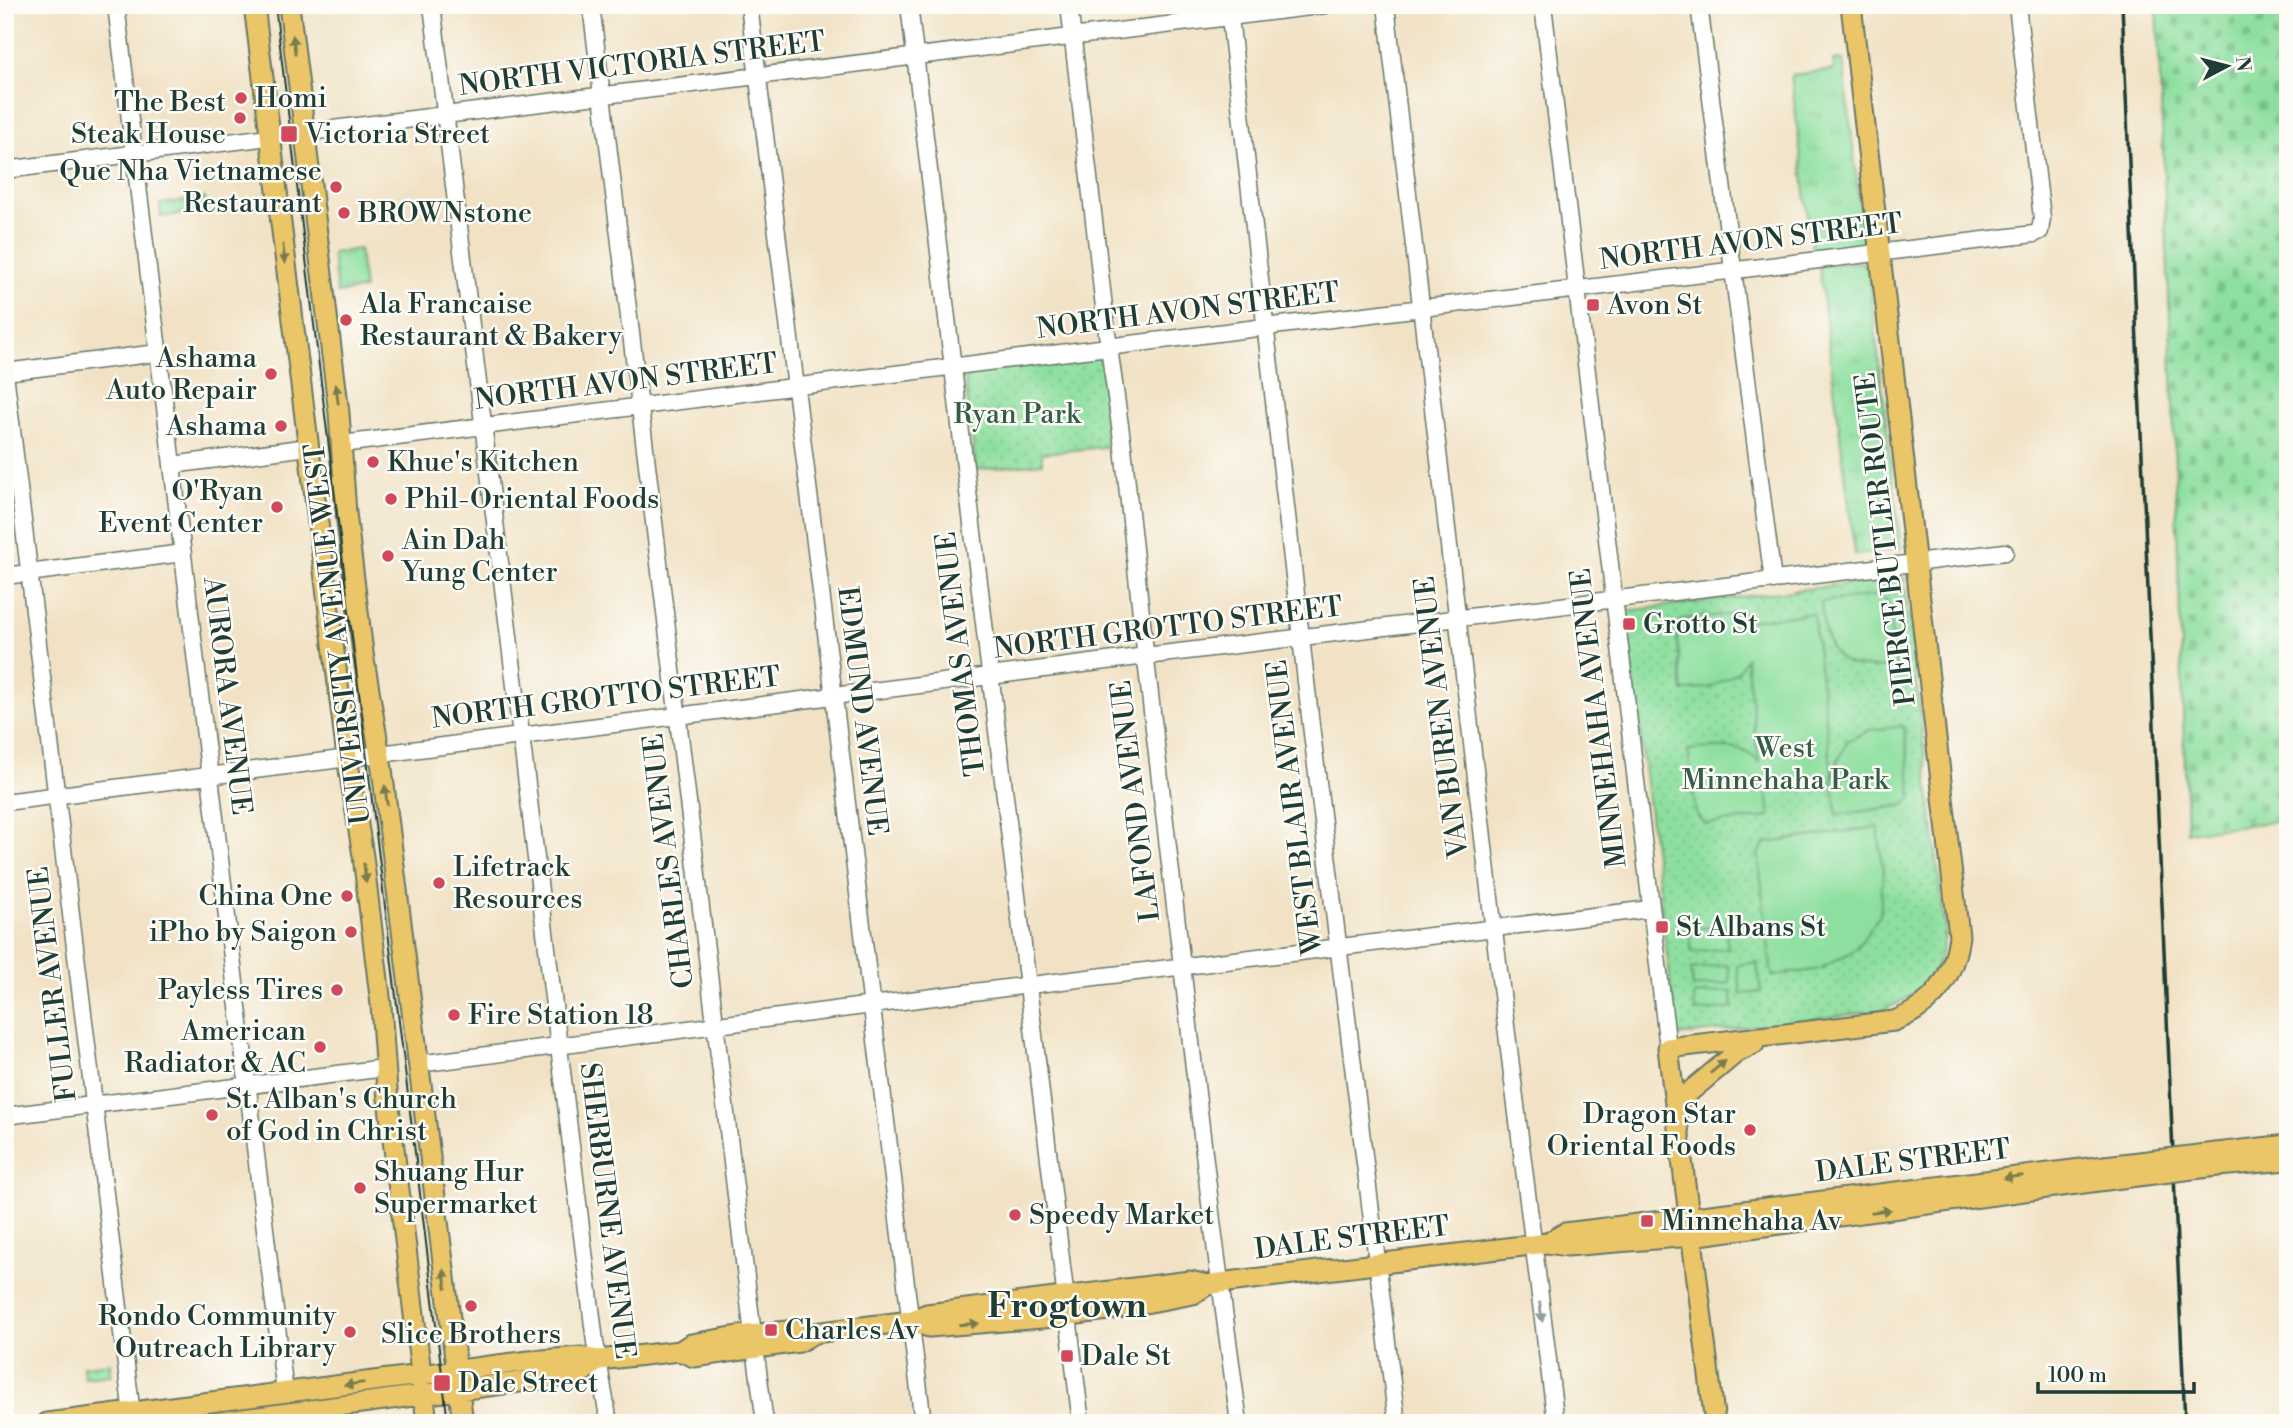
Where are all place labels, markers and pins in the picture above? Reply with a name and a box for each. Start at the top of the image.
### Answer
place label: Homi [255,81,327,116]
place label: The Best Steak House [71,85,226,152]
marker: Homi [233,90,249,106]
marker: The Best Steak House [232,110,248,126]
place label: Victoria Street [304,117,490,152]
marker: Victoria Street [279,124,299,144]
place label: Que Nha Vietnamese Restaurant [59,154,322,221]
marker: Que Nha Vietnamese Restaurant [328,179,344,195]
place label: BROWNstone [357,196,532,231]
marker: BROWNstone [336,205,352,221]
place label: Ala Francaise Restaurant & Bakery [359,287,622,354]
place label: Avon St [1606,288,1702,323]
marker: Avon St [1585,297,1601,313]
marker: Ala Francaise Restaurant & Bakery [338,312,354,328]
place label: Ashama Auto Repair [105,341,258,408]
marker: Ashama Auto Repair [263,366,279,382]
place label: Ashama [165,409,268,444]
marker: Ashama [273,418,289,434]
place label: Khue's Kitchen [387,445,579,480]
marker: Khue's Kitchen [365,454,381,470]
place label: O'Ryan Event Center [99,474,263,541]
place label: Phil-Oriental Foods [405,482,659,517]
marker: Phil-Oriental Foods [383,491,399,507]
marker: O'Ryan Event Center [269,499,285,515]
place label: Ain Dah Yung Center [400,523,558,590]
marker: Ain Dah Yung Center [380,548,396,564]
place label: Grotto St [1643,607,1758,642]
marker: Grotto St [1621,616,1637,632]
place label: Lifetrack Resources [453,850,583,917]
marker: Lifetrack Resources [431,875,447,891]
place label: China One [198,879,333,914]
marker: China One [339,888,355,904]
place label: St Albans St [1676,910,1826,945]
place label: iPho by Saigon [149,915,337,950]
marker: St Albans St [1654,919,1670,935]
marker: iPho by Saigon [343,924,359,940]
place label: Payless Tires [158,973,323,1008]
marker: Payless Tires [329,982,345,998]
place label: Fire Station 18 [468,998,654,1033]
marker: Fire Station 18 [446,1007,462,1023]
place label: American Radiator & AC [124,1014,306,1081]
marker: American Radiator & AC [312,1039,328,1055]
place label: St. Alban's Church of God in Christ [226,1082,457,1149]
place label: Dragon Star Oriental Foods [1547,1097,1736,1164]
marker: St. Alban's Church of God in Christ [204,1107,220,1123]
marker: Dragon Star Oriental Foods [1742,1122,1758,1138]
place label: Shuang Hur Supermarket [374,1155,538,1222]
marker: Shuang Hur Supermarket [352,1180,368,1196]
place label: Speedy Market [1029,1198,1214,1233]
place label: Minnehaha Av [1661,1204,1843,1239]
marker: Speedy Market [1007,1207,1023,1223]
marker: Minnehaha Av [1639,1213,1655,1229]
marker: Slice Brothers [463,1298,479,1314]
place label: Rondo Community Outreach Library [98,1299,336,1366]
place label: Charles Av [785,1313,920,1348]
place label: Slice Brothers [381,1317,561,1352]
marker: Charles Av [763,1322,779,1338]
marker: Rondo Community Outreach Library [342,1324,358,1340]
place label: Dale St [1081,1339,1171,1374]
marker: Dale St [1059,1348,1075,1364]
place label: Dale Street [458,1366,598,1401]
marker: Dale Street [432,1373,452,1393]

